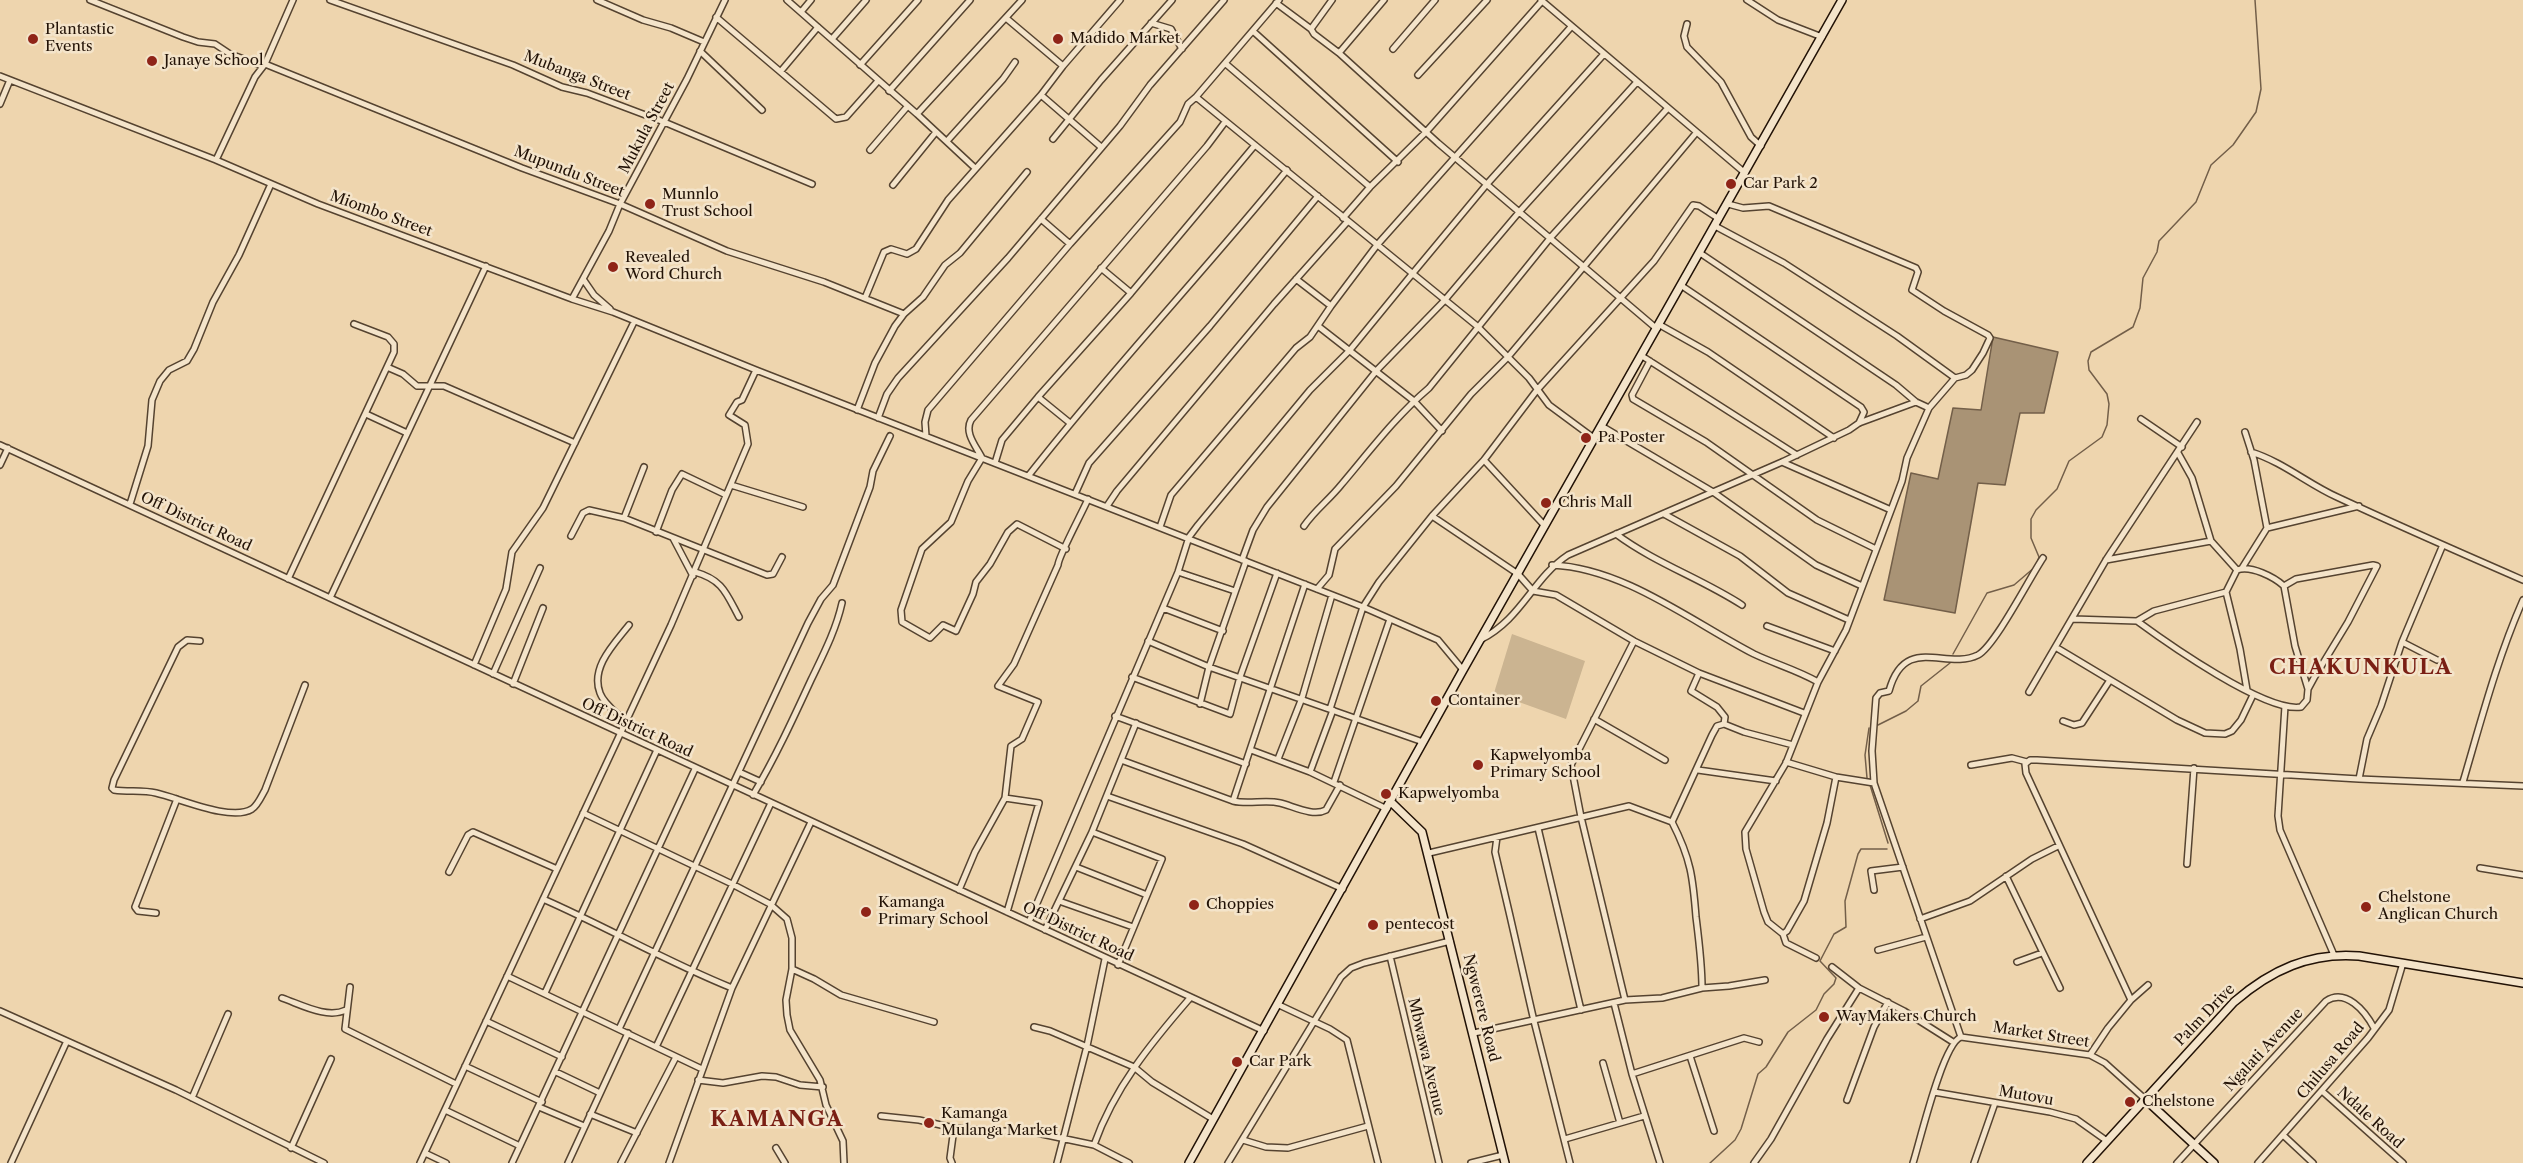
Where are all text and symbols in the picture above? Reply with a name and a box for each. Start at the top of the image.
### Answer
place label: Plantastic Events [45,21,114,56]
place label: Madido Market [1070,30,1180,48]
marker: Plantastic Events [26,32,40,46]
marker: Madido Market [1051,32,1065,46]
street label: Mubanga Street [521,47,633,105]
place label: Janaye School [164,52,263,70]
marker: Janaye School [145,54,159,68]
street label: Mukula Street [615,79,679,177]
street label: Mupundu Street [511,143,627,201]
place label: Car Park 2 [1743,175,1818,193]
marker: Car Park 2 [1724,177,1738,191]
place label: Munnlo Trust School [662,186,753,221]
street label: Miombo Street [327,187,435,241]
marker: Munnlo Trust School [643,197,657,211]
place label: Revealed Word Church [625,249,722,284]
marker: Revealed Word Church [606,260,620,274]
place label: Pa Poster [1598,429,1665,447]
marker: Pa Poster [1579,431,1593,445]
street label: Off District Road [138,488,254,556]
place label: Chris Mall [1558,494,1632,512]
marker: Chris Mall [1539,496,1553,510]
district label: CHAKUNKULA [2269,655,2453,681]
place label: Container [1448,692,1520,710]
street label: Off District Road [579,694,695,762]
marker: Container [1429,694,1443,708]
place label: Kapwelyomba Primary School [1490,747,1600,782]
marker: Kapwelyomba Primary School [1471,758,1485,772]
place label: Kapwelyomba [1398,785,1499,803]
marker: Kapwelyomba [1379,787,1393,801]
place label: Chelstone Anglican Church [2378,889,2498,924]
place label: Kamanga Primary School [878,894,988,929]
place label: Choppies [1206,896,1274,914]
street label: Off District Road [1020,898,1136,966]
marker: Choppies [1187,898,1201,912]
marker: Chelstone Anglican Church [2359,900,2373,914]
marker: Kamanga Primary School [859,905,873,919]
place label: pentecost [1385,916,1455,934]
marker: pentecost [1366,918,1380,932]
street label: Ngwerere Road [1459,952,1503,1064]
street label: Palm Drive [2171,980,2239,1050]
street label: Mbwawa Avenue [1404,996,1448,1118]
street label: Ngalati Avenue [2221,1005,2307,1095]
place label: WayMakers Church [1836,1008,1977,1026]
marker: WayMakers Church [1817,1010,1831,1024]
street label: Market Street [1991,1018,2091,1052]
street label: Chilusa Road [2294,1019,2368,1103]
place label: Car Park [1249,1053,1311,1071]
marker: Car Park [1230,1055,1244,1069]
street label: Mutovu [1997,1082,2055,1110]
street label: Ndale Road [2333,1084,2407,1152]
place label: Chelstone [2142,1093,2215,1111]
marker: Chelstone [2123,1095,2137,1109]
place label: Kamanga Mulanga Market [941,1105,1058,1140]
district label: KAMANGA [710,1107,844,1133]
marker: Kamanga Mulanga Market [922,1116,936,1130]

